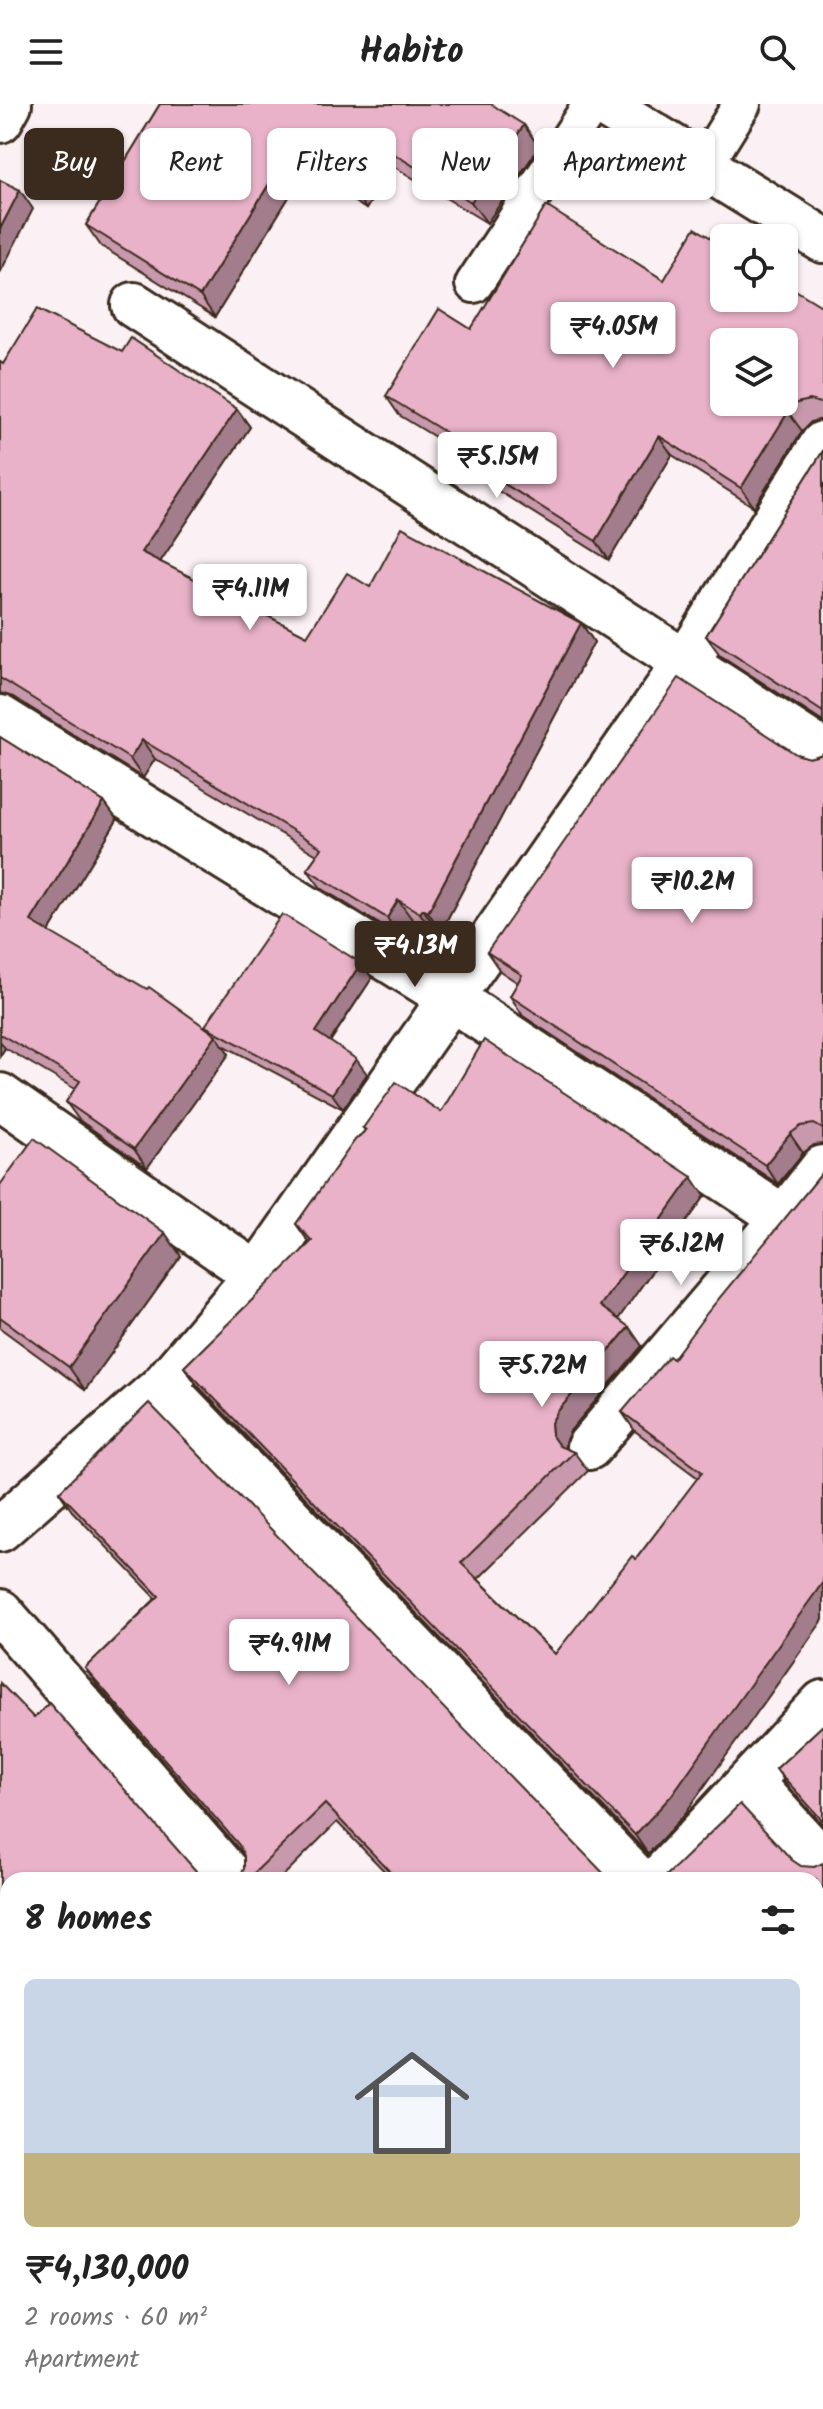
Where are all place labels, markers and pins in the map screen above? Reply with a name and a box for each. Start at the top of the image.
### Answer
pin: ₹4.05M [548,302,678,370]
pin: ₹5.15M [432,432,562,500]
pin: ₹4.11M [185,564,315,632]
pin: ₹10.2M [627,857,757,925]
pin: ₹4.13M [350,921,480,989]
pin: ₹6.12M [616,1219,746,1287]
pin: ₹5.72M [477,1341,607,1409]
pin: ₹4.91M [224,1619,354,1687]

